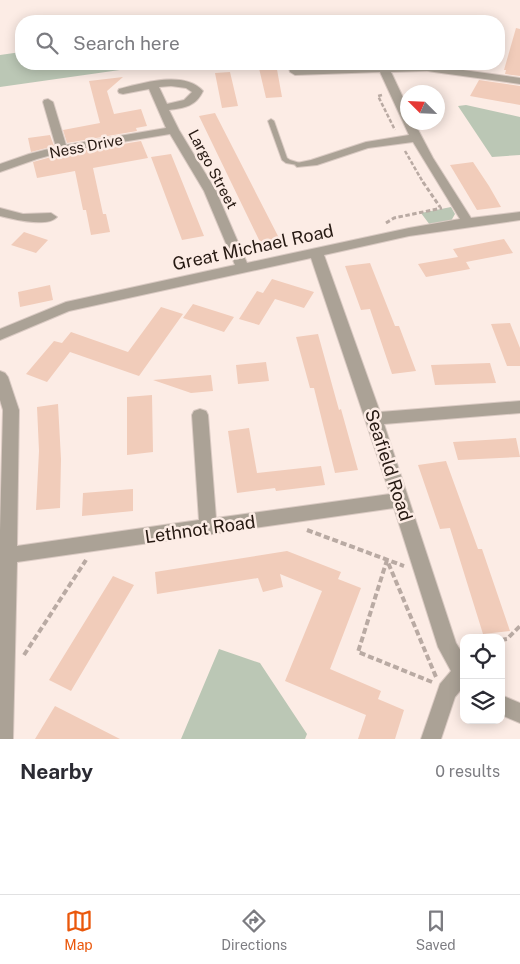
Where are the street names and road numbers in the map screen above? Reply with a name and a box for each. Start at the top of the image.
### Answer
street label: Largo Street [185,126,241,212]
street label: Ness Drive [48,131,124,161]
street label: Great Michael Road [171,220,335,274]
street label: Seafield Road [361,406,417,524]
street label: Lethnot Road [143,511,257,547]

